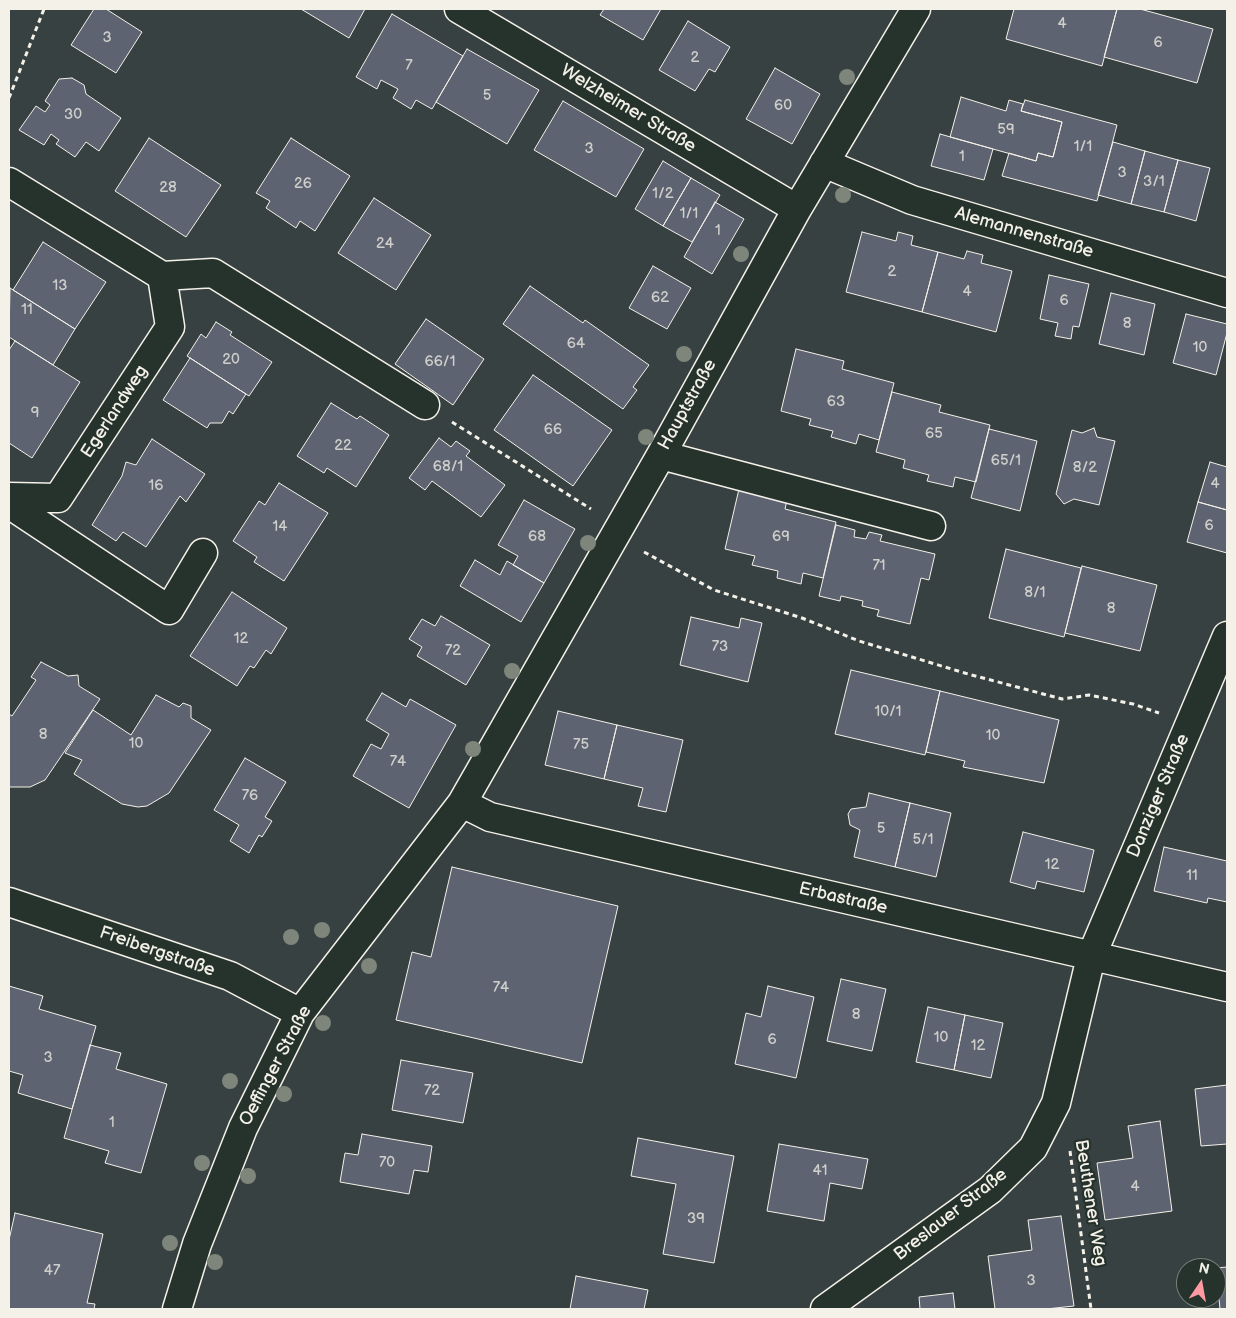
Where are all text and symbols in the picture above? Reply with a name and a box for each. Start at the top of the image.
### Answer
house number: 4 [1057,15,1067,33]
house number: 3 [102,29,112,47]
house number: 6 [1153,34,1163,52]
house number: 2 [691,49,699,67]
house number: 7 [405,57,413,75]
street label: Welzheimer Straße [556,60,700,158]
house number: 5 [483,87,491,105]
house number: 60 [774,97,792,115]
house number: 30 [64,106,82,124]
house number: 59 [997,121,1015,139]
house number: 1/1 [1074,138,1092,156]
house number: 3 [584,140,594,158]
house number: 1 [959,148,965,166]
house number: 3 [1117,164,1127,182]
house number: 3/1 [1143,173,1165,191]
house number: 26 [294,175,312,193]
house number: 28 [159,179,177,197]
house number: 1/2 [652,185,674,203]
street label: Alemannenstraße [952,203,1096,263]
house number: 1/1 [680,205,698,223]
house number: 1 [715,222,721,240]
house number: 24 [376,235,394,253]
house number: 2 [888,263,896,281]
house number: 13 [52,277,68,295]
house number: 4 [962,283,972,301]
house number: 62 [651,289,669,307]
house number: 6 [1059,292,1069,310]
house number: 11 [21,301,33,319]
house number: 8 [1123,315,1131,333]
house number: 64 [567,335,585,353]
house number: 10 [1193,339,1207,357]
house number: 20 [222,351,240,369]
house number: 66/1 [425,353,455,371]
street label: Hauptstraße [654,356,722,454]
street label: Egerlandweg [77,362,153,462]
house number: 63 [827,393,845,411]
house number: 9 [31,404,39,422]
house number: 66 [544,421,562,439]
house number: 65 [925,425,943,443]
house number: 22 [334,437,352,455]
house number: 65/1 [991,452,1021,470]
house number: 68/1 [433,458,463,476]
house number: 8/2 [1073,459,1097,477]
house number: 4 [1210,475,1220,493]
house number: 16 [149,477,163,495]
house number: 6 [1204,517,1214,535]
house number: 14 [273,518,287,536]
house number: 68 [528,528,546,546]
house number: 69 [772,528,790,546]
house number: 71 [872,557,886,575]
house number: 8/1 [1024,584,1046,602]
house number: 8 [1107,600,1115,618]
house number: 12 [234,630,248,648]
house number: 73 [712,638,728,656]
house number: 72 [445,642,461,660]
house number: 10/1 [874,703,902,721]
house number: 8 [39,726,47,744]
house number: 10 [986,727,1000,745]
street label: Danziger Straße [1123,731,1195,861]
house number: 10 [129,735,143,753]
house number: 75 [573,736,589,754]
house number: 74 [390,753,406,771]
house number: 76 [242,787,258,805]
house number: 5 [877,820,885,838]
house number: 5/1 [912,831,934,849]
house number: 12 [1045,856,1059,874]
house number: 11 [1186,867,1198,885]
street label: Erbastraße [797,878,889,920]
street label: Freibergstraße [96,922,218,982]
house number: 74 [493,979,509,997]
street label: Oeffinger Straße [235,1002,317,1130]
house number: 8 [852,1006,860,1024]
house number: 10 [934,1029,948,1047]
house number: 6 [767,1031,777,1049]
house number: 12 [971,1037,985,1055]
house number: 3 [43,1049,53,1067]
house number: 72 [424,1082,440,1100]
house number: 1 [109,1114,115,1132]
street label: Beuthener Weg [1069,1138,1111,1268]
house number: 70 [379,1154,395,1172]
house number: 41 [813,1162,827,1180]
street label: Breslauer Straße [890,1164,1012,1266]
house number: 4 [1130,1178,1140,1196]
house number: 39 [687,1210,705,1228]
north arrow [1176,1258,1226,1308]
text: N [1197,1259,1211,1278]
house number: 47 [44,1262,60,1280]
house number: 3 [1026,1272,1036,1290]

